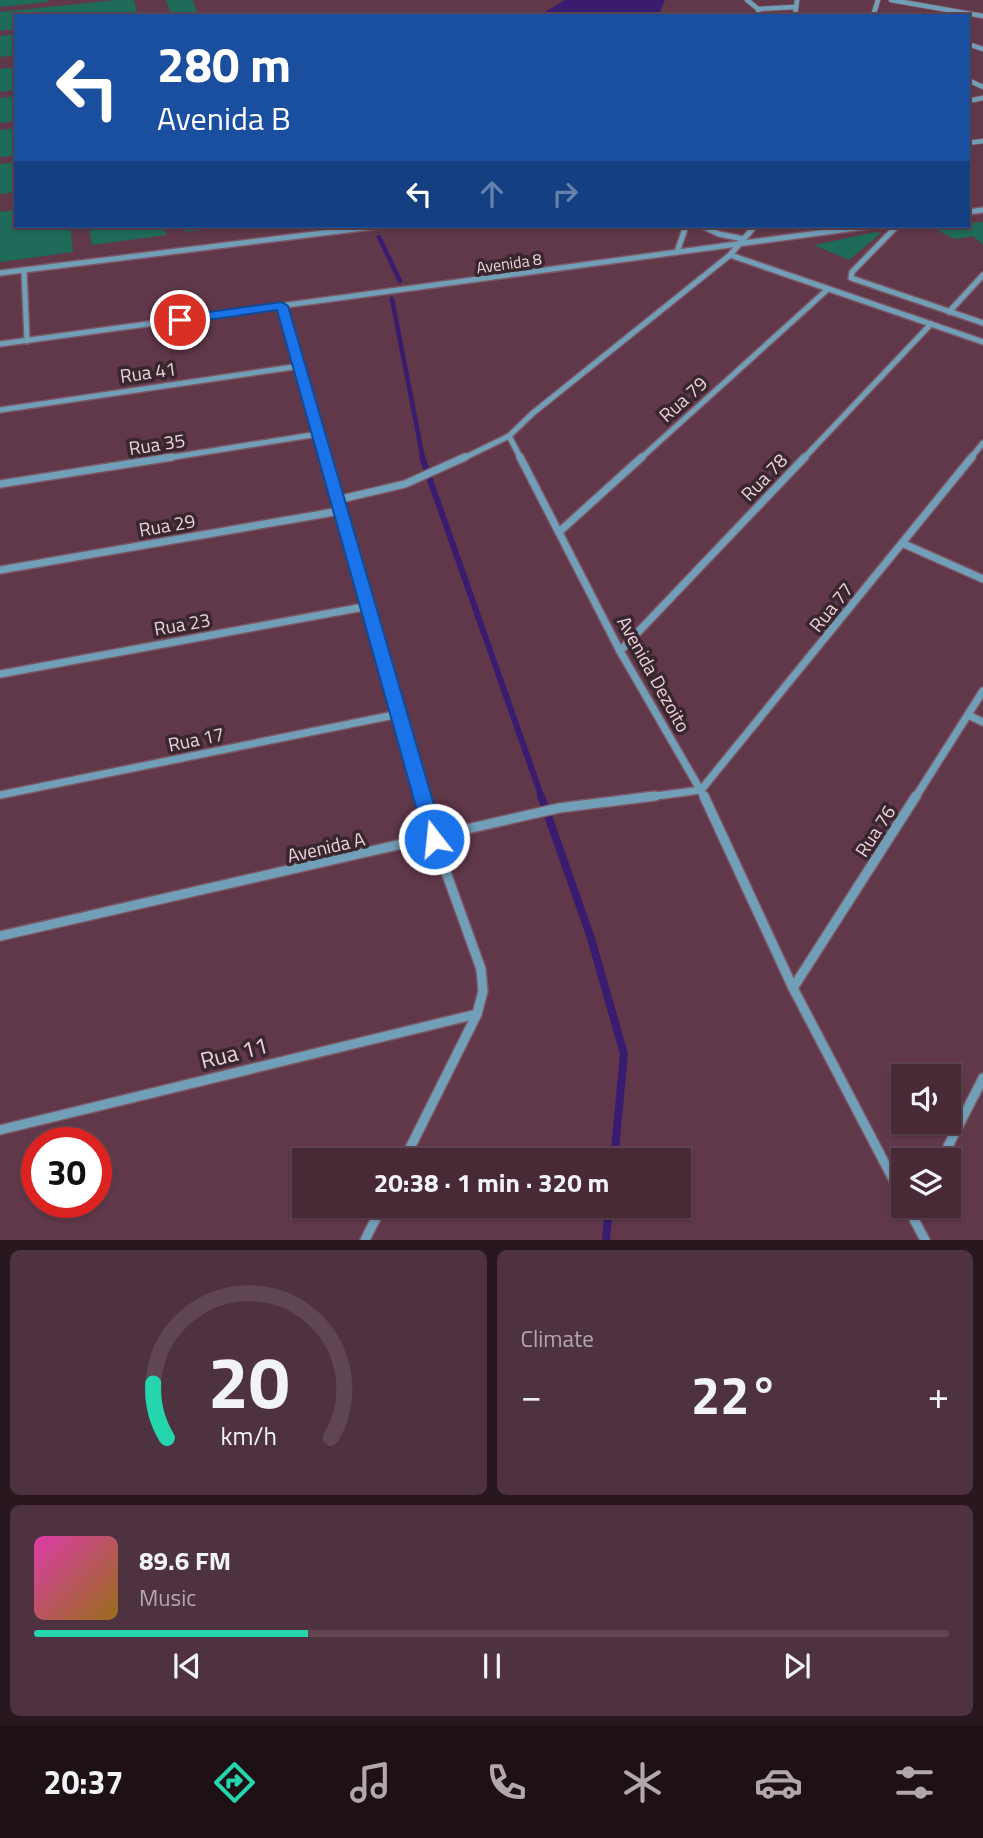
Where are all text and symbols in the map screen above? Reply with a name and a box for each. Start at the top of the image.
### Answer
text: 280 m [157,26,291,101]
icon: left [42,42,133,133]
text: Avenida B [157,94,291,142]
icon: left [400,175,438,213]
icon: ahead [473,175,511,213]
icon: right [546,175,584,213]
street label: Avenida 8 [475,247,543,279]
pin [150,290,210,350]
icon: arrive [161,301,199,339]
street label: Rua 41 [118,353,178,390]
street label: Rua 79 [652,369,713,428]
street label: Rua 35 [127,425,187,462]
street label: Rua 78 [734,446,794,507]
street label: Rua 29 [136,505,197,544]
street label: Rua 77 [801,576,860,638]
street label: Rua 23 [151,604,212,643]
street label: Avenida Dezoito [610,610,698,737]
street label: Rua 17 [165,718,227,759]
street label: Rua 76 [847,799,902,862]
position arrow [397,802,471,876]
street label: Avenida A [284,824,368,870]
street label: Rua 11 [196,1027,271,1078]
map controls [891,1064,961,1218]
button: sound [891,1064,961,1134]
speed limit sign: 30 [21,1127,112,1218]
button: layers [891,1148,961,1218]
text: 20:38 · 1 min · 320 m [374,1163,609,1202]
text: Climate [521,1321,594,1356]
text: 20 [207,1327,289,1437]
text: 22° [691,1355,778,1434]
text: − [521,1366,542,1424]
text: + [928,1366,949,1424]
text: km/h [220,1417,277,1455]
text: 89.6 FM [139,1541,231,1580]
text: Music [139,1580,196,1615]
icon: previous [168,1647,206,1685]
icon: pause [473,1647,511,1685]
icon: next [778,1647,816,1685]
text: 20:37 [44,1758,123,1806]
icon: directions [210,1758,259,1807]
icon: music [346,1758,395,1807]
icon: phone [482,1758,531,1807]
icon: climate [618,1758,667,1807]
icon: car [754,1758,803,1807]
icon: filters [890,1758,939,1807]

